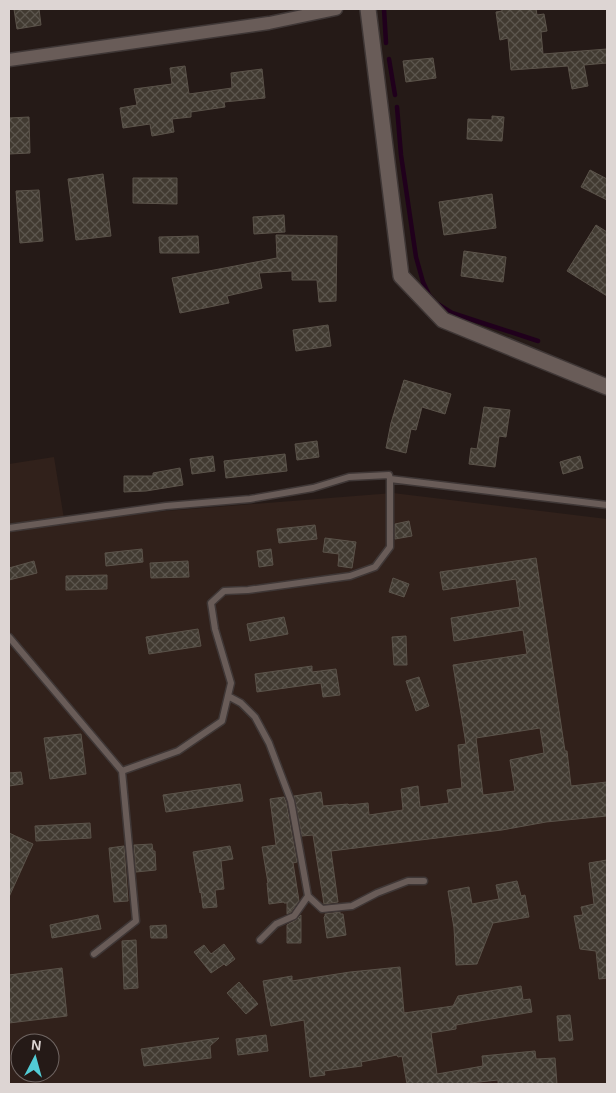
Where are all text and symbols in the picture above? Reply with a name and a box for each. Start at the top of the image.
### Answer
north arrow [10,1033,60,1083]
text: N [30,1037,42,1054]

